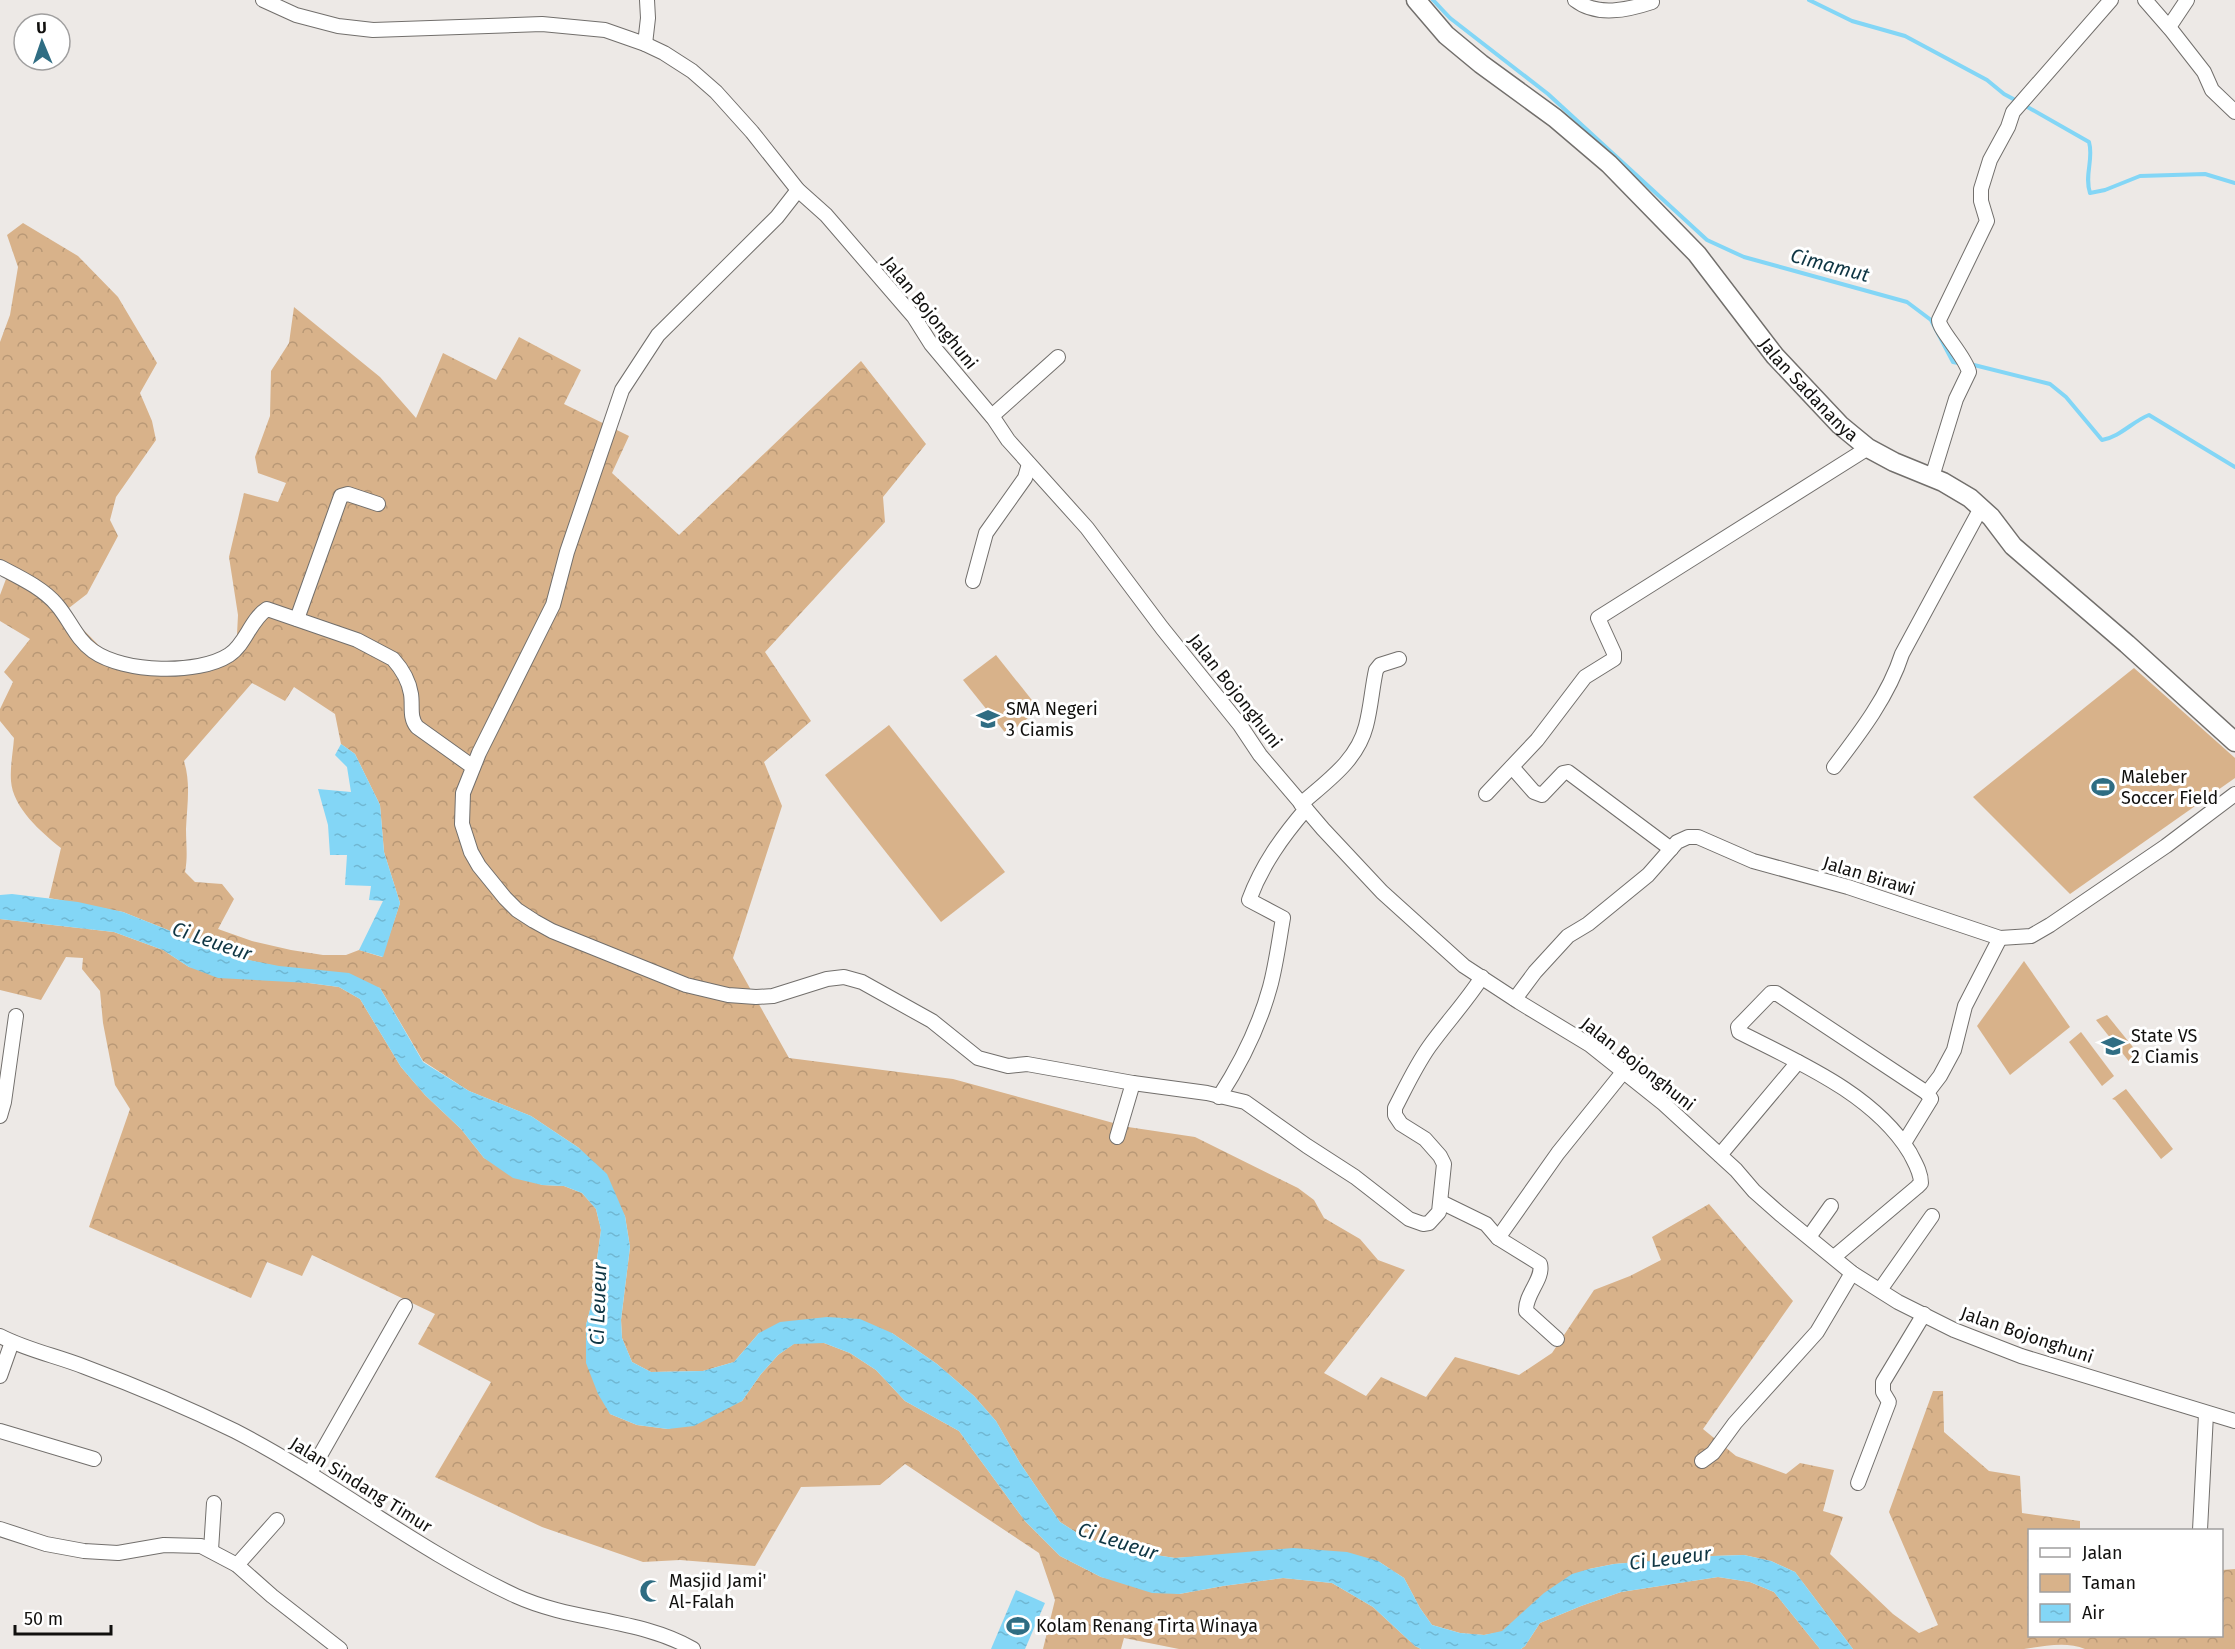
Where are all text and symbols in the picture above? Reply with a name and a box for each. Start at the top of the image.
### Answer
north arrow [12,12,72,72]
text: U [36,18,47,37]
water label: Cimamut [1788,243,1873,287]
street label: Jalan Bojonghuni [878,252,982,374]
street label: Jalan Sadananya [1754,334,1863,446]
street label: Jalan Bojonghuni [1184,629,1286,753]
place label: SMA Negeri 3 Ciamis [1006,698,1098,741]
school or university icon: SMA Negeri 3 Ciamis [975,706,1001,732]
place label: Maleber Soccer Field [2121,766,2218,809]
sports icon: Maleber Soccer Field [2090,774,2116,800]
street label: Jalan Birawi [1820,852,1918,900]
water label: Ci Leueur [169,916,256,966]
street label: Jalan Bojonghuni [1576,1013,1700,1115]
place label: State VS 2 Ciamis [2131,1025,2199,1068]
school or university icon: State VS 2 Ciamis [2100,1033,2126,1059]
water label: Ci Leueur [585,1261,611,1346]
street label: Jalan Bojonghuni [1958,1302,2096,1368]
street label: Jalan Sindang Timur [286,1432,436,1538]
water label: Ci Leueur [1075,1517,1162,1566]
legend [2028,1529,2223,1637]
water label: Ci Leueur [1628,1541,1714,1575]
text: Jalan [2082,1542,2123,1564]
place label: Masjid Jami' Al-Falah [669,1570,766,1613]
text: Taman [2082,1572,2136,1594]
mosque icon: Masjid Jami' Al-Falah [638,1578,664,1604]
scale bar [15,1598,111,1636]
text: Air [2082,1602,2104,1624]
text: 50 m [24,1608,63,1630]
sports icon: Kolam Renang Tirta Winaya [1005,1613,1031,1639]
place label: Kolam Renang Tirta Winaya [1036,1615,1258,1637]

